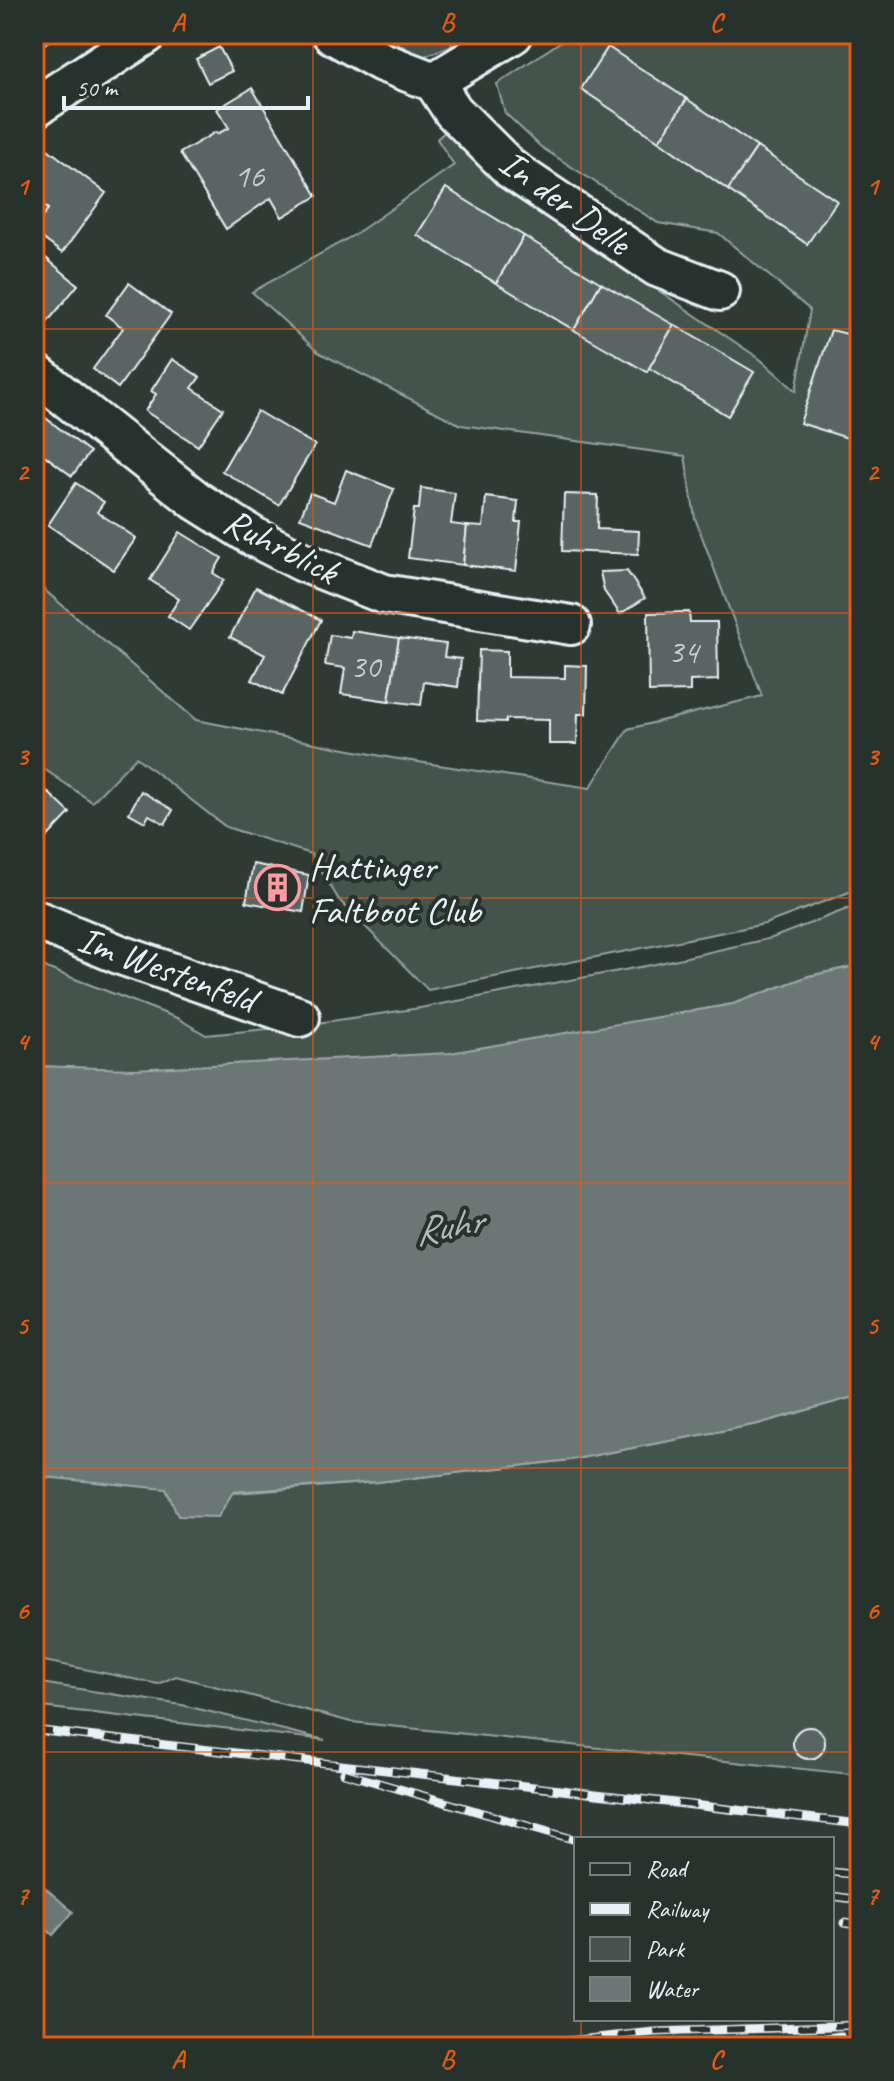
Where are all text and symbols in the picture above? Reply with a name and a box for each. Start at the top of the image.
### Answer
text: A [171,6,186,39]
text: B [440,6,456,39]
text: C [710,6,726,39]
scale bar [64,60,308,110]
text: 50 m [76,73,119,103]
street label: In der Delle [490,139,642,267]
house number: 16 [234,154,266,197]
text: 1 [16,170,31,203]
text: 1 [866,170,881,203]
text: 2 [16,455,30,488]
text: 2 [866,455,880,488]
street label: Ruhrblick [216,497,349,596]
house number: 34 [668,630,702,673]
house number: 30 [350,645,383,688]
text: 3 [16,740,30,773]
text: 3 [866,740,880,773]
place label: Hattinger Faltboot Club [309,843,483,934]
building icon: Hattinger Faltboot Club [254,864,302,912]
street label: Im Westenfeld [72,915,268,1025]
text: 4 [16,1025,31,1058]
text: 4 [866,1025,881,1058]
water label: Ruhr [410,1195,491,1257]
text: 5 [16,1309,30,1342]
text: 5 [866,1309,880,1342]
text: 6 [16,1594,30,1627]
text: 6 [866,1594,880,1627]
legend [574,1837,834,2021]
text: Road [646,1854,690,1884]
text: 7 [16,1879,30,1912]
text: 7 [866,1879,880,1912]
text: Railway [646,1894,710,1924]
text: Park [646,1934,686,1964]
text: Water [646,1974,701,2004]
text: A [171,2043,186,2076]
text: B [440,2043,456,2076]
text: C [710,2043,726,2076]

